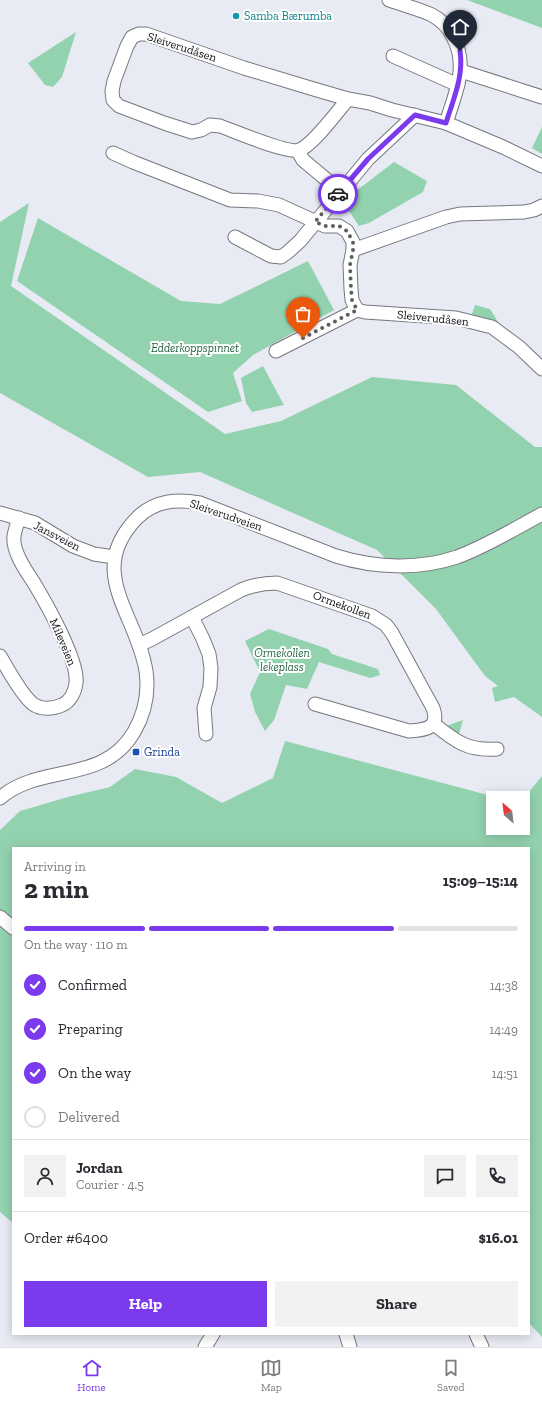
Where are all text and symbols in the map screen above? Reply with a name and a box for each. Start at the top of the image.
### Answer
place label: Samba Bærumba [244,9,332,23]
pin [443,10,477,51]
marker: Samba Bærumba [231,11,241,21]
icon: home [449,16,471,38]
street label: Sleiverudåsen [146,29,218,65]
courier [318,174,358,214]
icon: car [327,183,349,205]
pin [286,297,320,338]
icon: bag [292,303,314,325]
street label: Sleiverudåsen [397,307,470,329]
park label: Edderkoppspinnet [151,341,239,355]
street label: Sleiverudveien [188,496,264,534]
street label: Jansveien [31,518,83,554]
street label: Ormekollen [311,588,373,622]
street label: Mileveien [47,616,79,668]
park label: Ormekollen lekeplass [254,646,310,674]
place label: Grinda [144,745,180,759]
marker: Grinda [131,747,141,757]
north arrow [486,791,530,835]
map controls [486,791,530,835]
text: Arriving in [24,859,86,874]
text: 15:09–15:14 [443,872,518,890]
text: 2 min [24,873,89,905]
text: On the way · 110 m [24,937,127,952]
icon: check [24,974,46,996]
text: Confirmed [58,976,127,994]
text: 14:38 [490,978,518,993]
icon: check [24,1018,46,1040]
text: Preparing [58,1020,123,1038]
text: 14:49 [489,1022,518,1037]
icon: check [24,1062,46,1084]
text: On the way [58,1064,131,1082]
text: 14:51 [491,1066,518,1081]
text: Delivered [58,1108,120,1126]
button: person [24,1155,66,1197]
button: chat [424,1155,466,1197]
button: phone [476,1155,518,1197]
text: Jordan [76,1159,122,1177]
text: Courier · 4.5 [76,1177,144,1192]
text: Order #6400 [24,1229,108,1247]
text: $16.01 [478,1229,518,1247]
button: Help [24,1281,267,1327]
button: Share [275,1281,518,1327]
tab: Home [77,1357,106,1394]
tab: Map [260,1357,282,1394]
tab: Saved [437,1357,465,1394]

